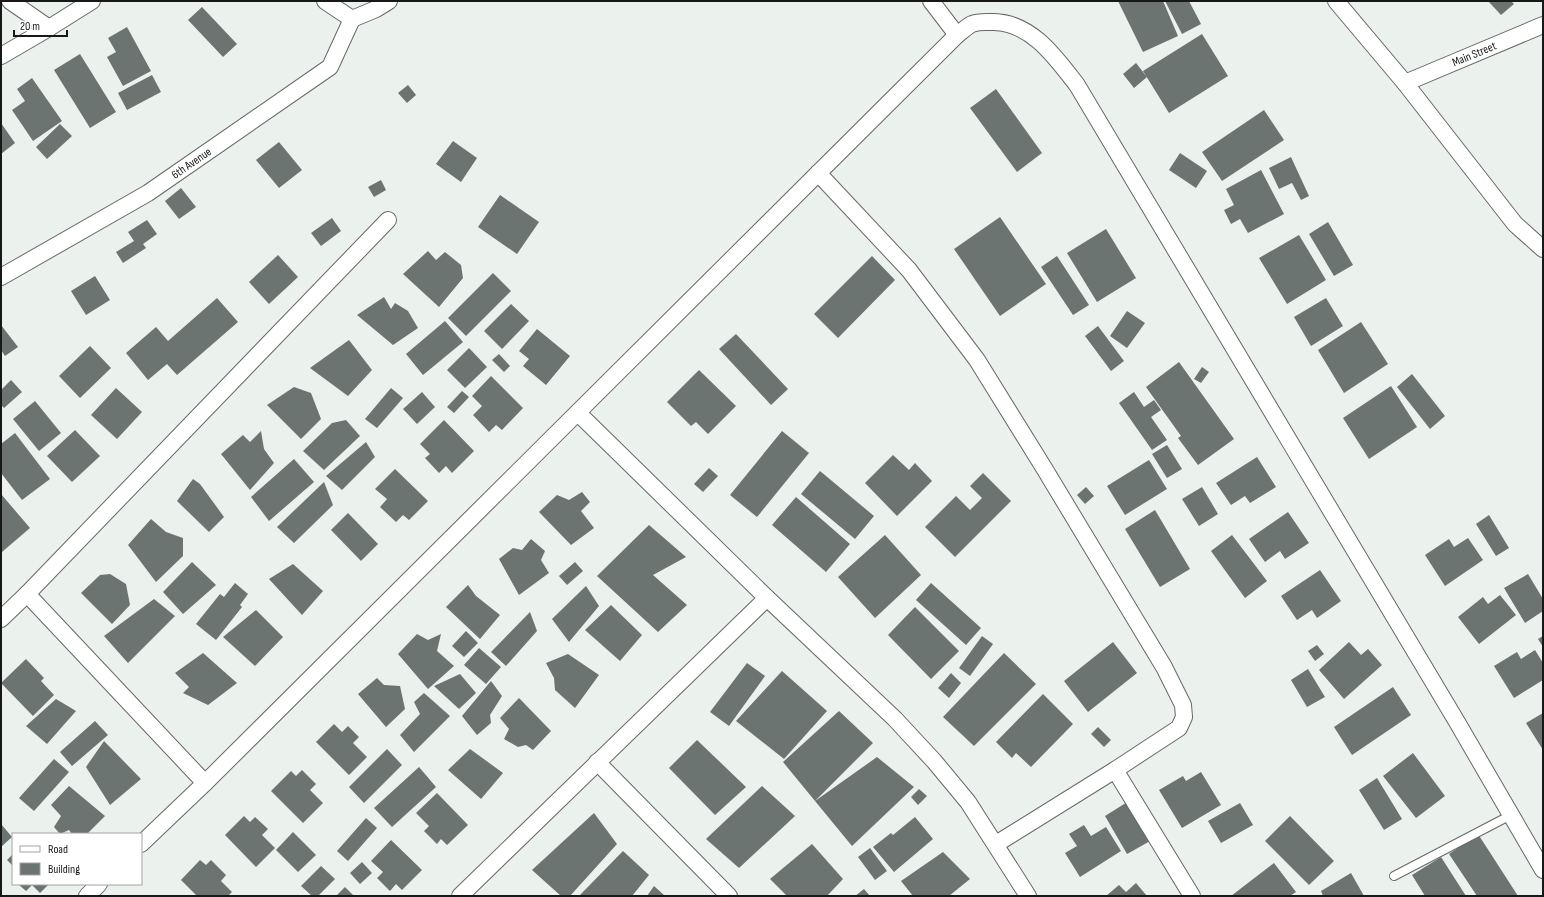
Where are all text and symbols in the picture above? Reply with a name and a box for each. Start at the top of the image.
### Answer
scale bar [14,12,67,38]
text: 20 m [20,19,40,34]
street label: Main Street [1450,38,1499,70]
street label: 6th Avenue [168,144,214,182]
legend [12,833,142,885]
text: Road [48,842,68,857]
text: Building [48,862,80,877]

